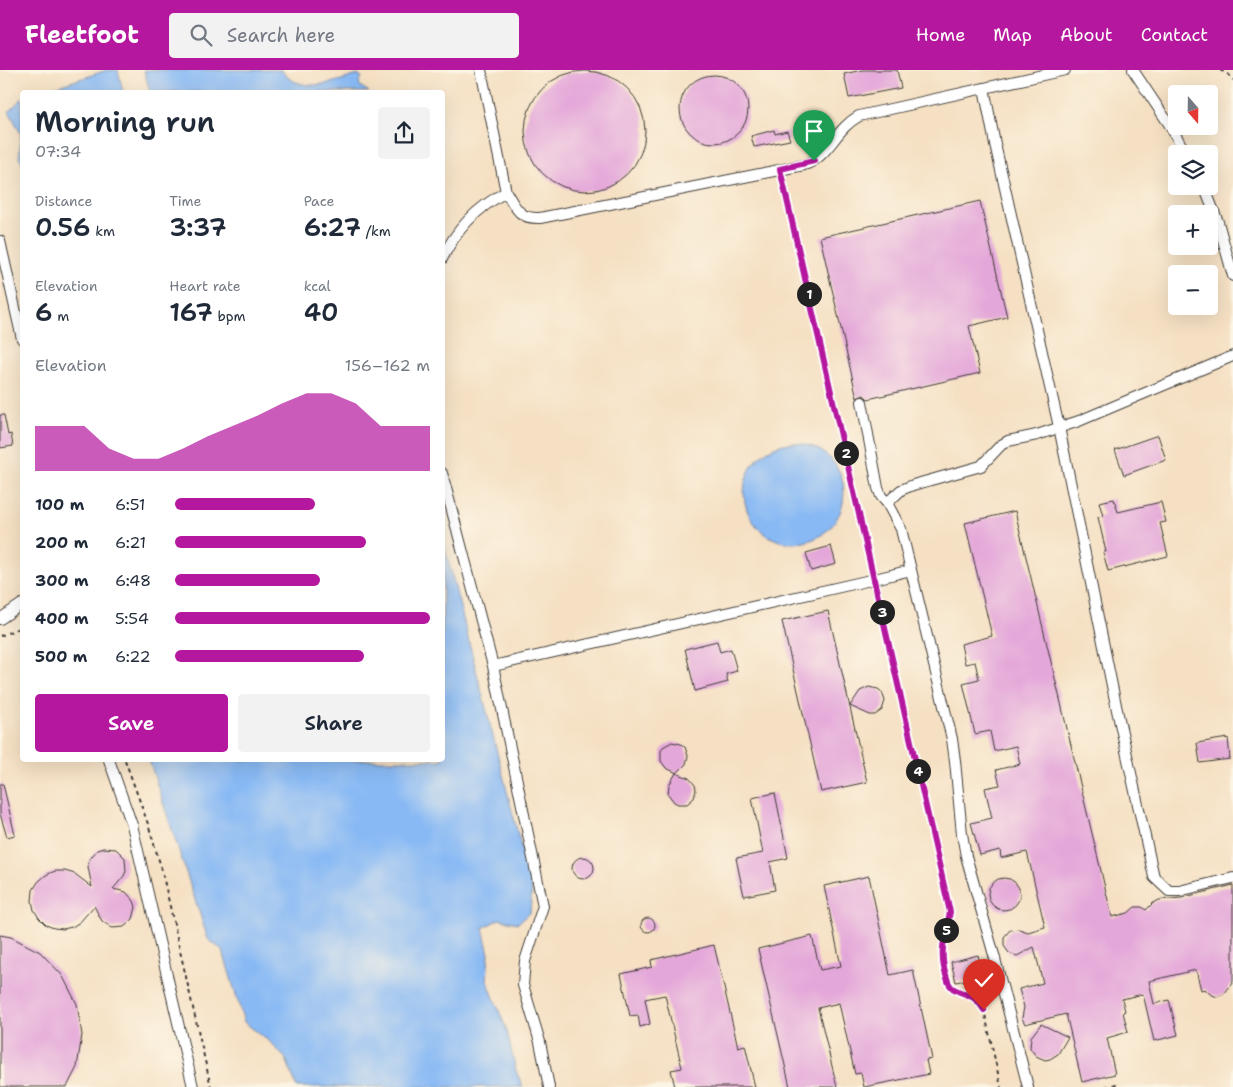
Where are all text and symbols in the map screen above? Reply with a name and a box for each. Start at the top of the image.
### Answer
search box [169,13,519,58]
text: Fleetfoot [25,19,139,51]
icon: search [187,21,215,49]
text: Search here [227,23,335,48]
text: Home [916,23,965,47]
text: Map [993,23,1032,47]
text: About [1060,23,1113,47]
text: Contact [1141,23,1208,47]
north arrow [1168,85,1218,135]
map controls [1168,85,1218,315]
text: Morning run [35,103,215,141]
button: share [378,107,430,159]
pin [793,110,835,161]
icon: arrive [800,117,828,145]
text: 07:34 [35,141,81,162]
button: layers [1168,145,1218,195]
text: Distance [35,192,92,210]
text: Time [169,192,201,210]
text: Pace [304,192,334,210]
button: + [1168,205,1218,255]
text: 0.56 [35,210,90,244]
text: 3:37 [169,210,226,244]
text: 6:27 [304,210,361,244]
text: km [90,222,115,240]
text: /km [361,222,391,240]
button: − [1168,265,1218,315]
text: Elevation [35,277,98,295]
text: Heart rate [169,277,241,295]
text: kcal [304,277,331,295]
pin: 1 [796,282,822,306]
text: 1 [806,285,813,303]
text: 6 [35,295,53,329]
text: 167 [169,295,213,329]
text: 40 [304,295,339,329]
text: m [53,307,69,325]
text: bpm [213,307,246,325]
text: Elevation [35,355,107,376]
text: 156–162 m [345,355,430,376]
pin: 2 [834,440,858,466]
text: 2 [842,444,851,462]
text: 100 m [35,494,84,515]
text: 6:51 [115,494,145,515]
text: 200 m [35,532,88,553]
text: 6:21 [115,532,146,553]
text: 300 m [35,570,89,591]
text: 6:48 [115,570,151,591]
pin: 3 [870,600,894,624]
text: 3 [878,603,887,621]
text: 400 m [35,608,89,629]
text: 5:54 [115,608,149,629]
text: 500 m [35,646,87,667]
text: 6:22 [115,646,151,667]
button: Save [35,694,228,752]
button: Share [238,694,430,752]
pin: 4 [906,758,930,784]
text: 4 [914,762,923,780]
pin: 5 [934,918,958,942]
text: 5 [942,921,951,939]
pin [963,959,1005,1010]
icon: check [970,966,998,994]

